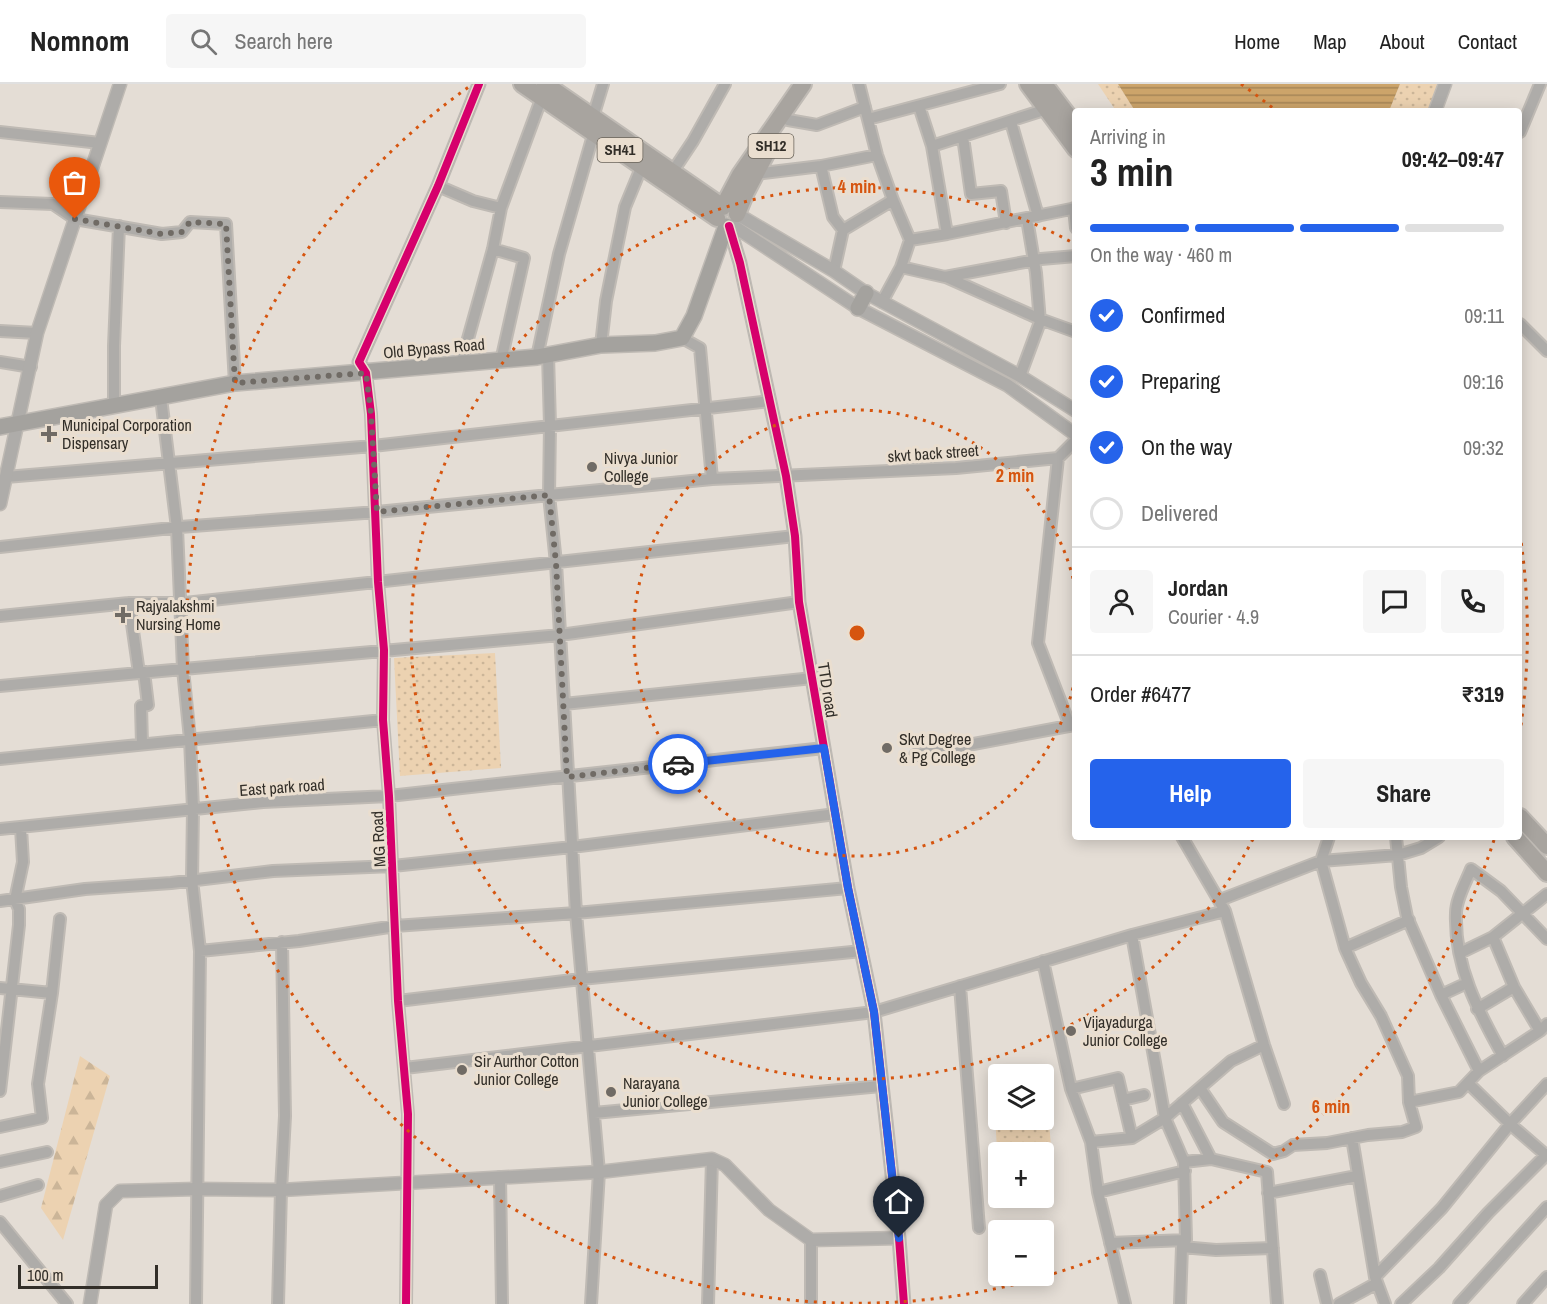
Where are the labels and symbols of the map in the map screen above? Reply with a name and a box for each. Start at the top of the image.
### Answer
road number: SH12 [748,134,794,158]
road number: SH41 [598,138,642,162]
pin [49,157,100,219]
text: 4 min [838,174,876,199]
street label: Old Bypass Road [382,333,486,363]
place label: Municipal Corporation Dispensary [62,414,192,454]
marker: Municipal Corporation Dispensary [40,425,58,443]
street label: skvt back street [887,439,980,467]
place label: Nivya Junior College [604,447,678,487]
marker: Nivya Junior College [585,460,599,474]
text: 2 min [996,463,1034,488]
place label: Rajyalakshmi Nursing Home [136,595,221,635]
marker: Rajyalakshmi Nursing Home [114,606,132,624]
centre of rings [847,623,867,643]
street label: TTD road [813,661,843,719]
place label: Skvt Degree & Pg College [899,728,976,768]
courier [648,734,708,794]
marker: Skvt Degree & Pg College [880,741,894,755]
street label: East park road [239,773,325,801]
street label: MG Road [366,810,390,868]
place label: Vijayadurga Junior College [1083,1011,1168,1051]
marker: Vijayadurga Junior College [1064,1024,1078,1038]
place label: Sir Aurthor Cotton Junior College [474,1050,579,1090]
marker: Sir Aurthor Cotton Junior College [455,1063,469,1077]
place label: Narayana Junior College [623,1072,708,1112]
marker: Narayana Junior College [604,1085,618,1099]
text: 6 min [1312,1094,1350,1119]
pin [873,1176,924,1238]
scale bar [18,1262,158,1290]

